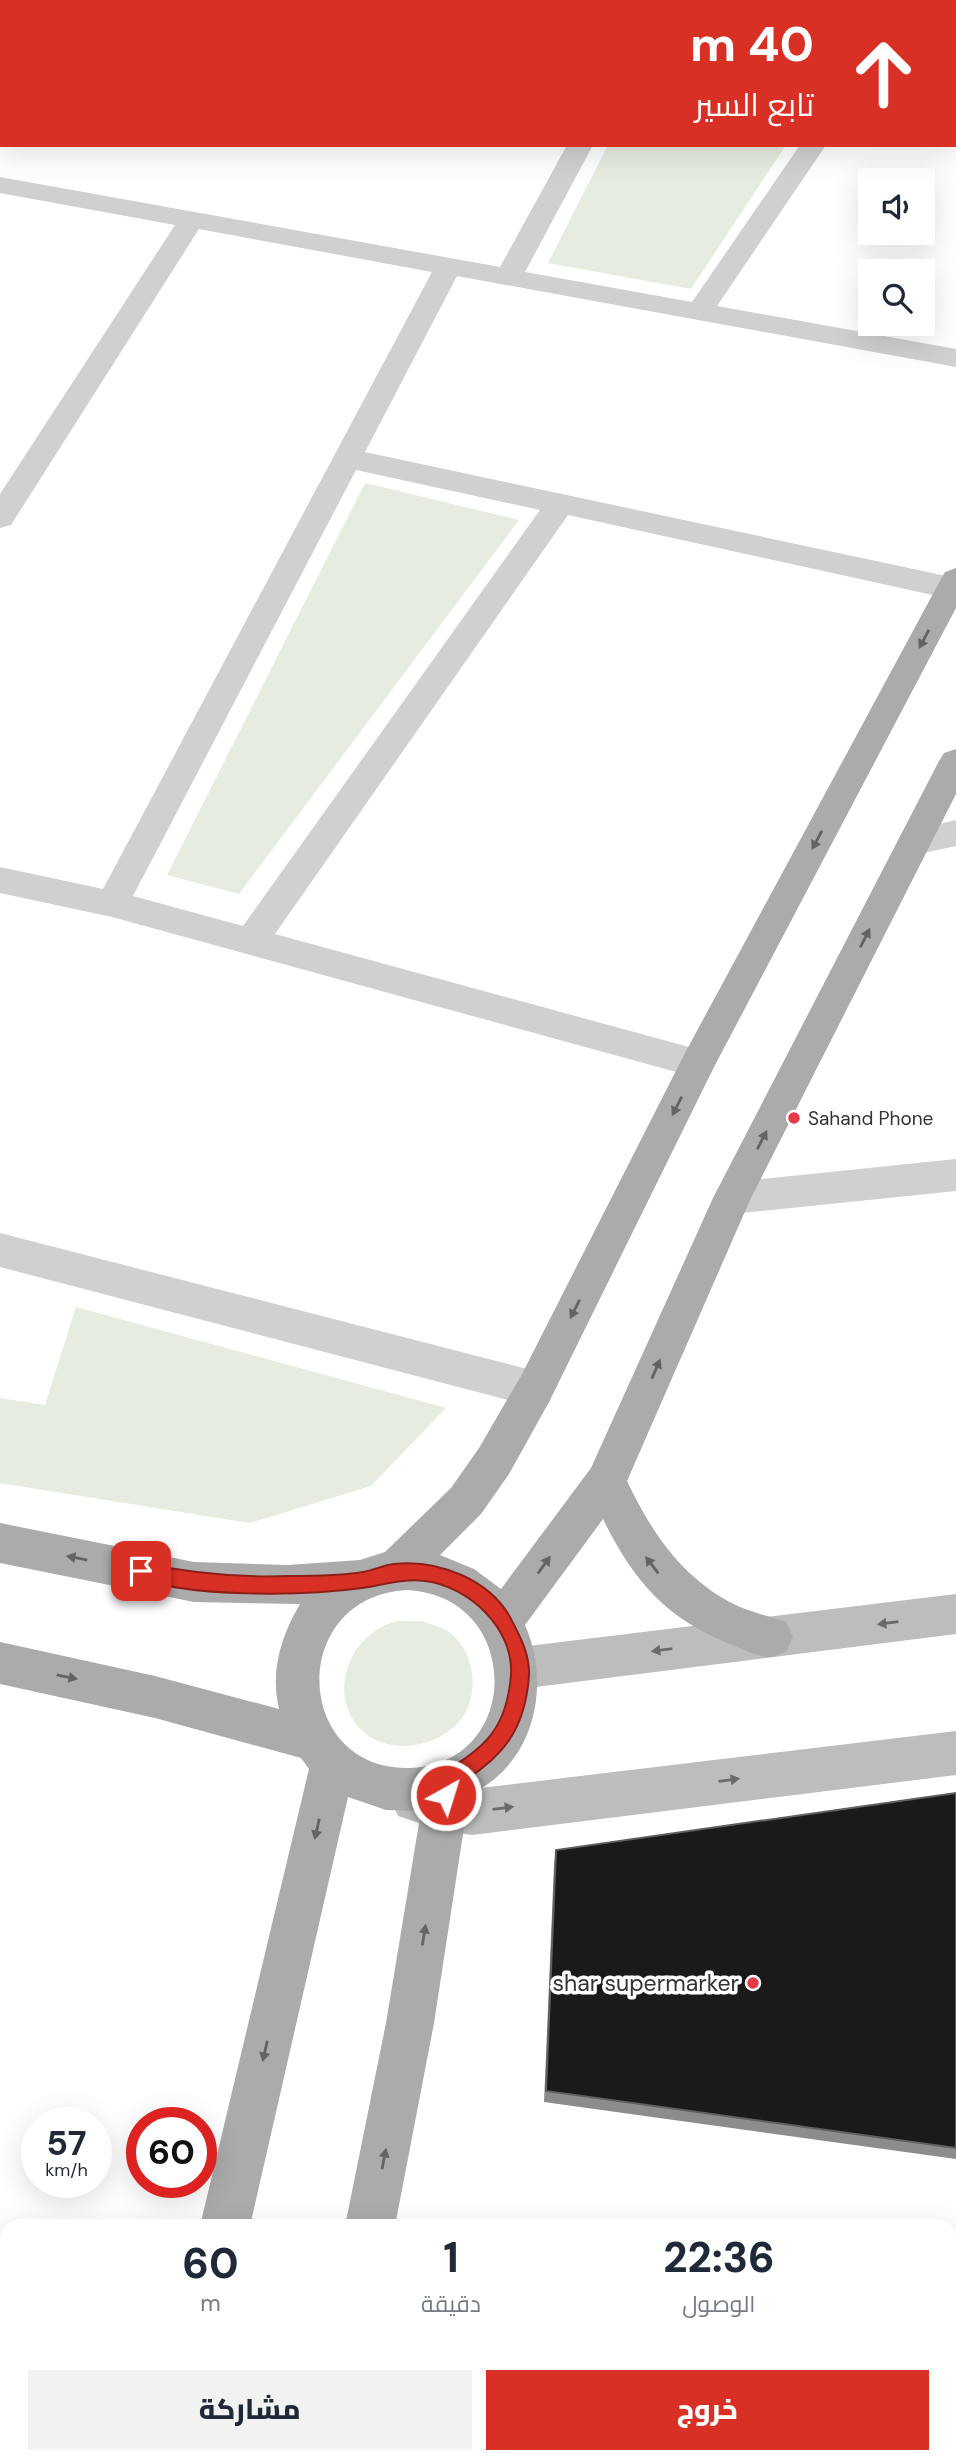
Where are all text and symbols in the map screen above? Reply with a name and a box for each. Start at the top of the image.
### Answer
text: 40 m [690,12,814,76]
icon: ahead [838,28,929,119]
text: تابع السير [695,84,814,126]
map controls [858,168,935,336]
button: sound [858,168,935,245]
button: search [858,259,935,336]
one-way arrow [918,629,930,649]
one-way arrow [811,830,823,849]
one-way arrow [860,928,871,948]
one-way arrow [671,1096,682,1116]
place label: Sahand Phone [808,1106,933,1131]
marker: Sahand Phone [786,1110,802,1126]
one-way arrow [756,1130,767,1150]
one-way arrow [569,1299,580,1319]
one-way arrow [650,1359,662,1379]
pin [111,1541,171,1601]
icon: arrive [122,1552,160,1590]
one-way arrow [66,1553,88,1564]
one-way arrow [536,1556,550,1574]
one-way arrow [644,1556,659,1574]
one-way arrow [877,1617,899,1628]
one-way arrow [651,1645,673,1656]
one-way arrow [56,1672,78,1683]
position arrow [409,1758,483,1832]
one-way arrow [718,1775,740,1786]
one-way arrow [492,1803,514,1814]
one-way arrow [311,1818,322,1840]
one-way arrow [419,1924,430,1946]
place label: shar supermarker [553,1968,739,1998]
marker: shar supermarker [745,1975,761,1991]
one-way arrow [260,2040,271,2062]
speed limit sign: 60 [126,2107,217,2198]
text: 57 [46,2120,87,2166]
one-way arrow [378,2148,389,2170]
text: km/h [45,2158,88,2182]
text: 1 [443,2230,459,2285]
text: 22:36 [663,2230,775,2285]
text: 60 [182,2236,239,2291]
text: m [200,2288,221,2318]
text: دقيقة [421,2289,481,2319]
text: الوصول [682,2289,756,2319]
button: مشاركة [28,2370,472,2450]
button: خروج [486,2370,929,2450]

